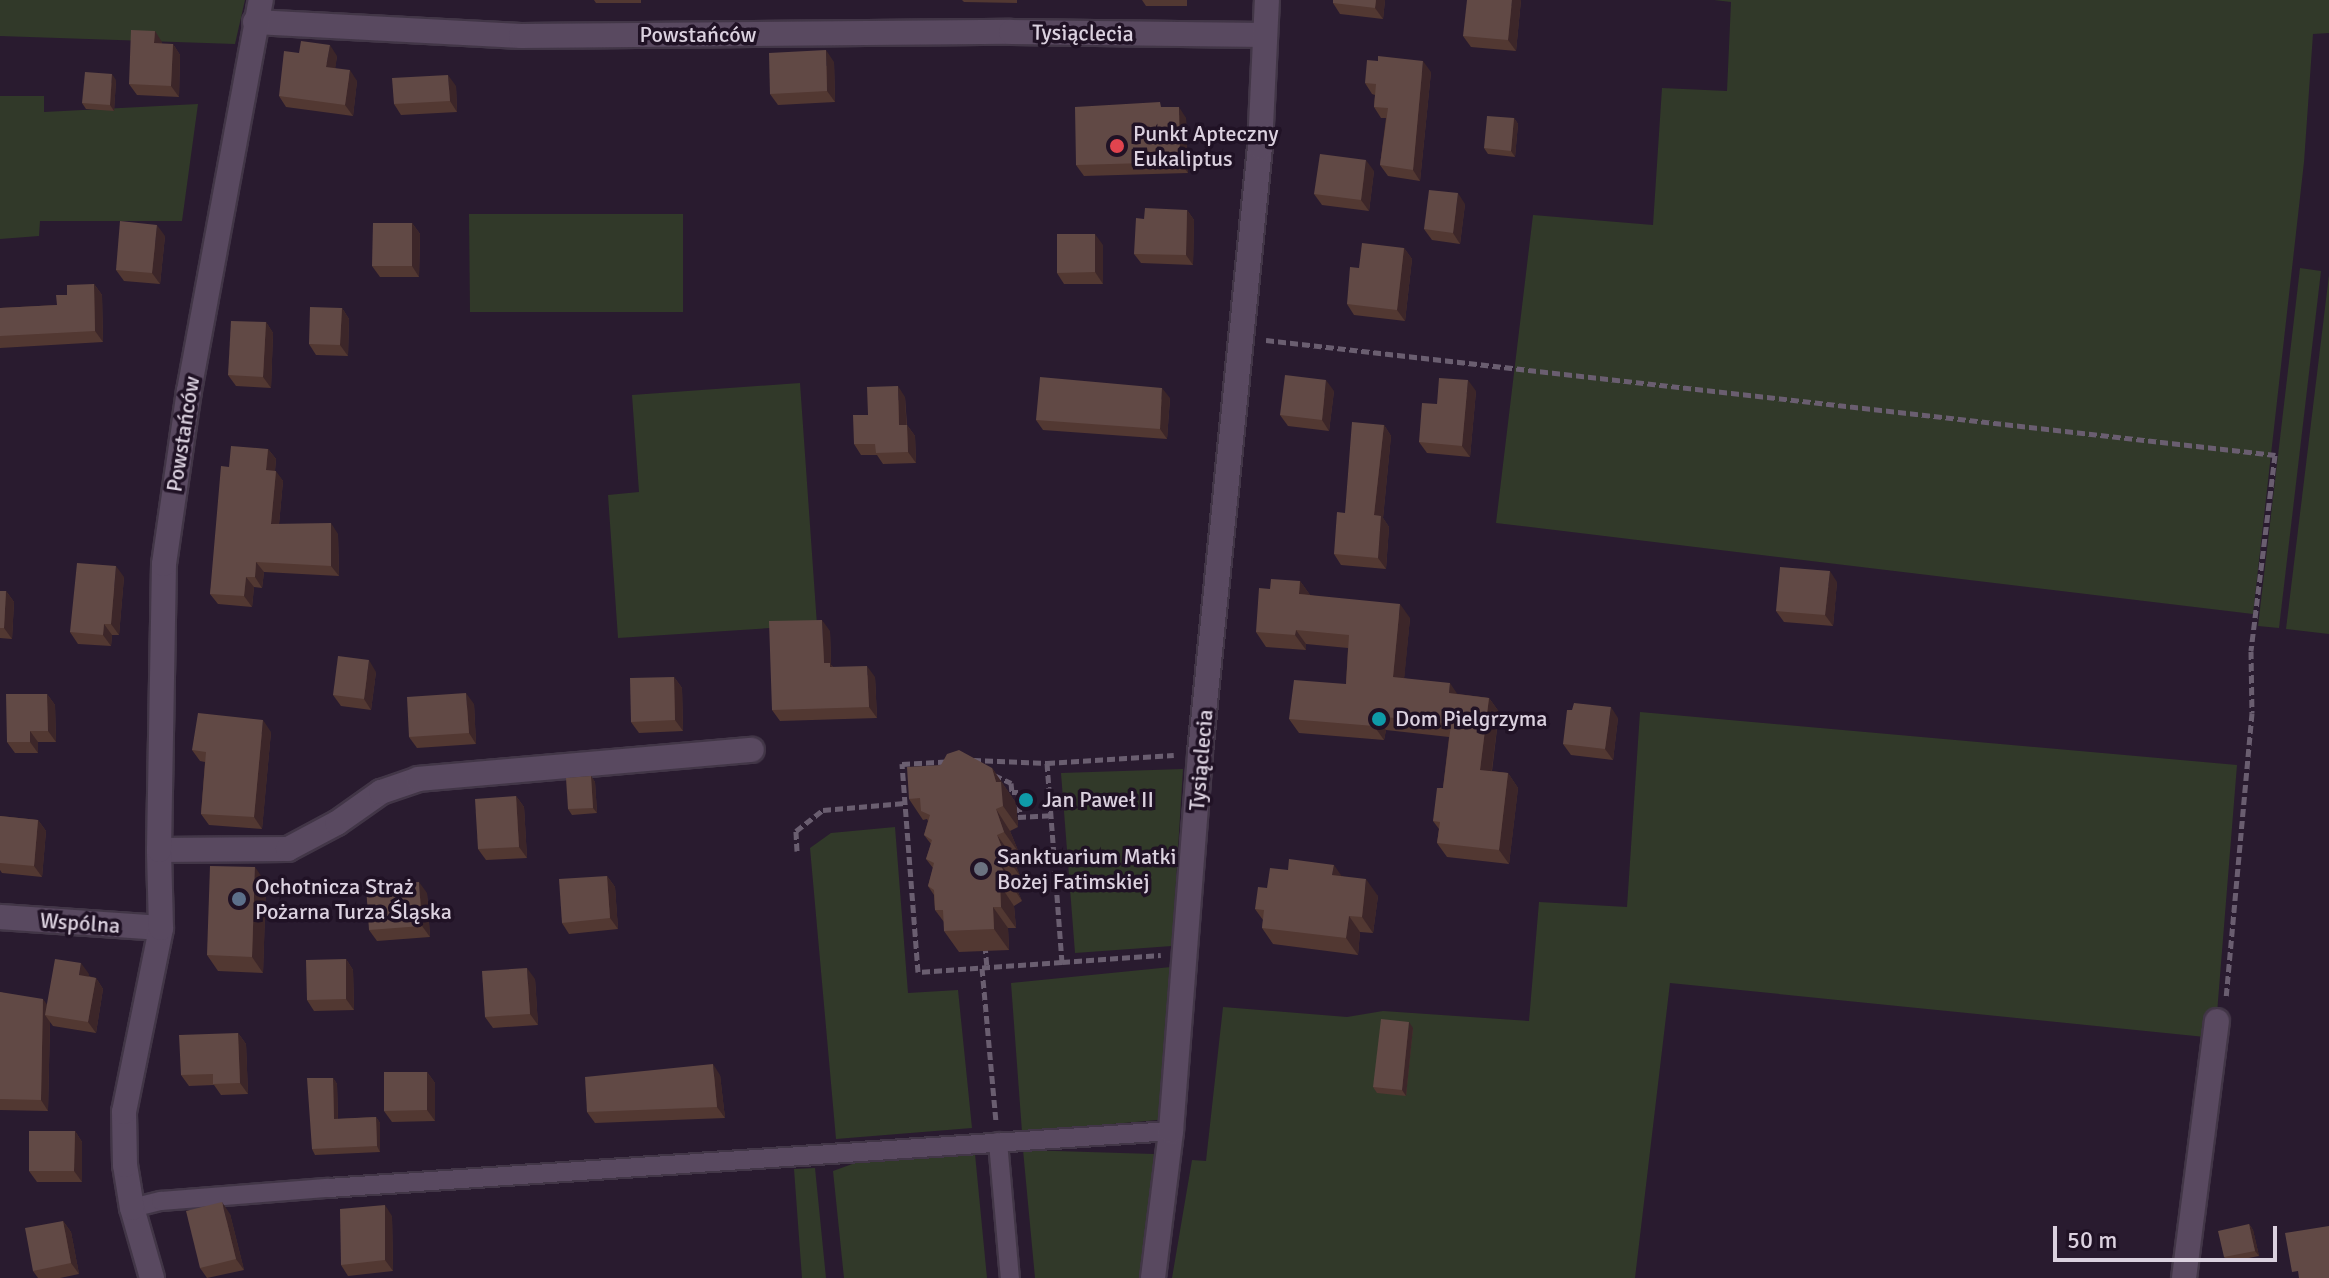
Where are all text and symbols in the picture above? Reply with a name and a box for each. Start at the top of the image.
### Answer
street label: Tysiąclecia [1032,19,1134,47]
street label: Powstańców [640,22,756,48]
place label: Punkt Apteczny Eukaliptus [1133,120,1279,172]
marker: Punkt Apteczny Eukaliptus [1108,137,1126,155]
street label: Powstańców [161,374,205,494]
place label: Dom Pielgrzyma [1395,706,1548,732]
street label: Tysiąclecia [1183,708,1219,812]
marker: Dom Pielgrzyma [1370,710,1388,728]
place label: Jan Paweł II [1042,787,1154,813]
marker: Jan Paweł II [1017,791,1035,809]
place label: Sanktuarium Matki Bożej Fatimskiej [997,843,1176,894]
marker: Sanktuarium Matki Bożej Fatimskiej [972,860,990,878]
place label: Ochotnicza Straż Pożarna Turza Śląska [255,873,452,924]
marker: Ochotnicza Straż Pożarna Turza Śląska [230,890,248,908]
street label: Wspólna [39,907,121,939]
scale bar [2057,1210,2281,1260]
text: 50 m [2067,1225,2117,1255]

